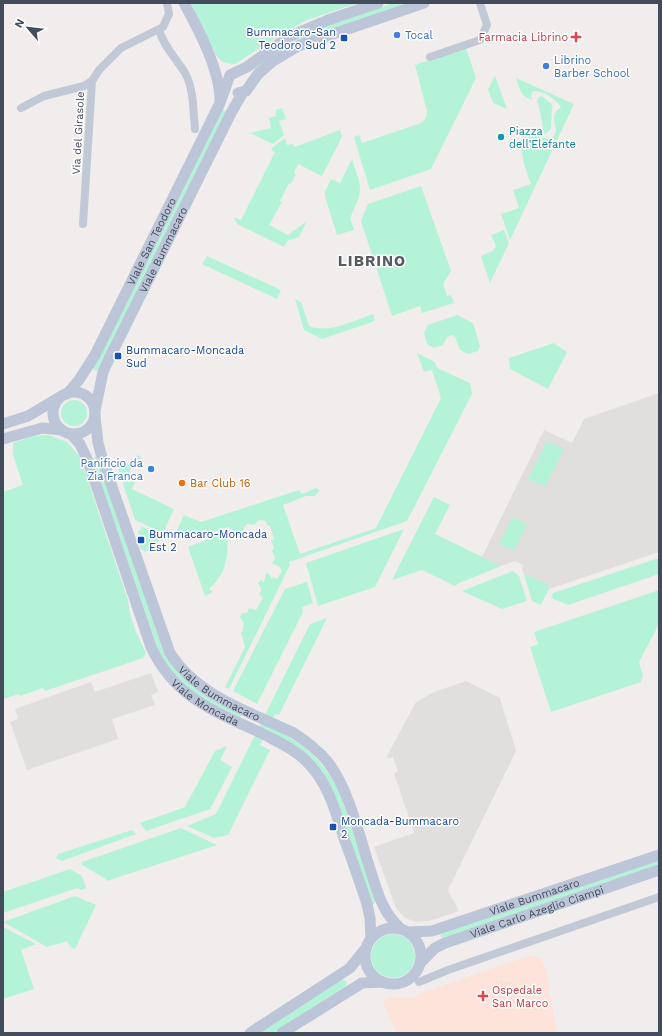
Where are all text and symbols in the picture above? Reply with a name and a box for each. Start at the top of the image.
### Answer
north arrow [8,8,48,48]
text: N [12,17,27,30]
place label: Bummacaro-San Teodoro Sud 2 [246,26,336,52]
place label: Tocal [405,29,433,42]
marker: Tocal [392,30,402,40]
place label: Farmacia Librino [478,31,568,44]
marker: Farmacia Librino [571,32,581,42]
marker: Bummacaro-San Teodoro Sud 2 [339,33,349,43]
place label: Librino Barber School [554,54,630,80]
marker: Librino Barber School [541,61,551,71]
street label: Via del Girasole [70,91,87,175]
place label: Piazza dell'Elefante [509,125,576,151]
marker: Piazza dell'Elefante [496,132,506,142]
street label: Viale San Teodoro [125,196,179,288]
street label: Viale Bummacaro [137,205,190,295]
district label: LIBRINO [338,252,406,270]
place label: Bummacaro-Moncada Sud [126,344,244,370]
marker: Bummacaro-Moncada Sud [113,351,123,361]
place label: Panificio da Zia Franca [81,457,143,483]
marker: Panificio da Zia Franca [146,464,156,474]
place label: Bar Club 16 [190,477,251,490]
marker: Bar Club 16 [177,478,187,488]
place label: Bummacaro-Moncada Est 2 [149,528,267,554]
marker: Bummacaro-Moncada Est 2 [136,535,146,545]
street label: Viale Bummacaro [175,663,262,724]
street label: Viale Moncada [168,676,241,729]
place label: Moncada-Bummacaro 2 [341,815,459,841]
marker: Moncada-Bummacaro 2 [328,822,338,832]
street label: Viale Bummacaro [488,876,581,918]
street label: Viale Carlo Azeglio Ciampi [468,883,606,941]
place label: Ospedale San Marco [492,984,548,1010]
marker: Ospedale San Marco [477,990,489,1002]

